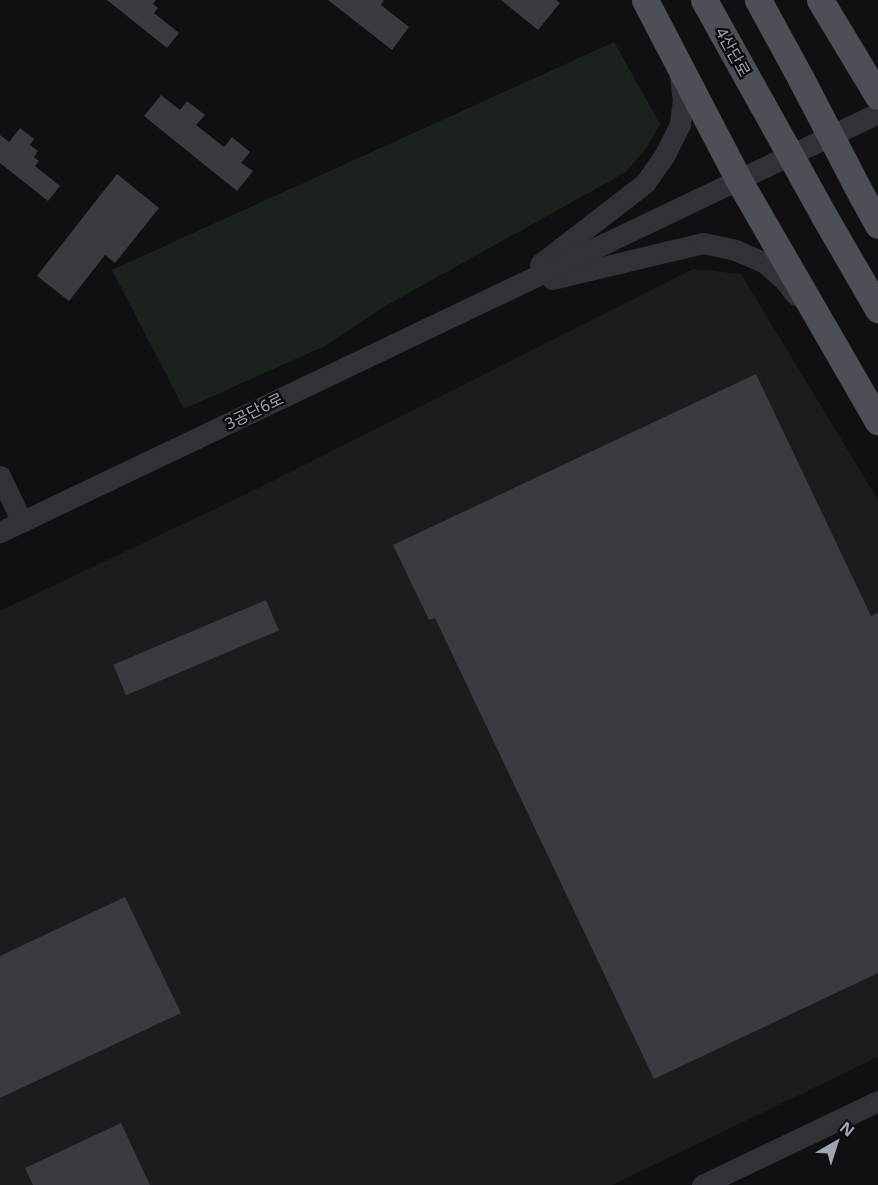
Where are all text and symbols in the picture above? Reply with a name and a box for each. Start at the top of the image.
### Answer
street label: 4산단로 [712,24,754,80]
street label: 3공단6로 [222,389,286,433]
north arrow [806,1113,866,1173]
text: N [835,1116,859,1142]

